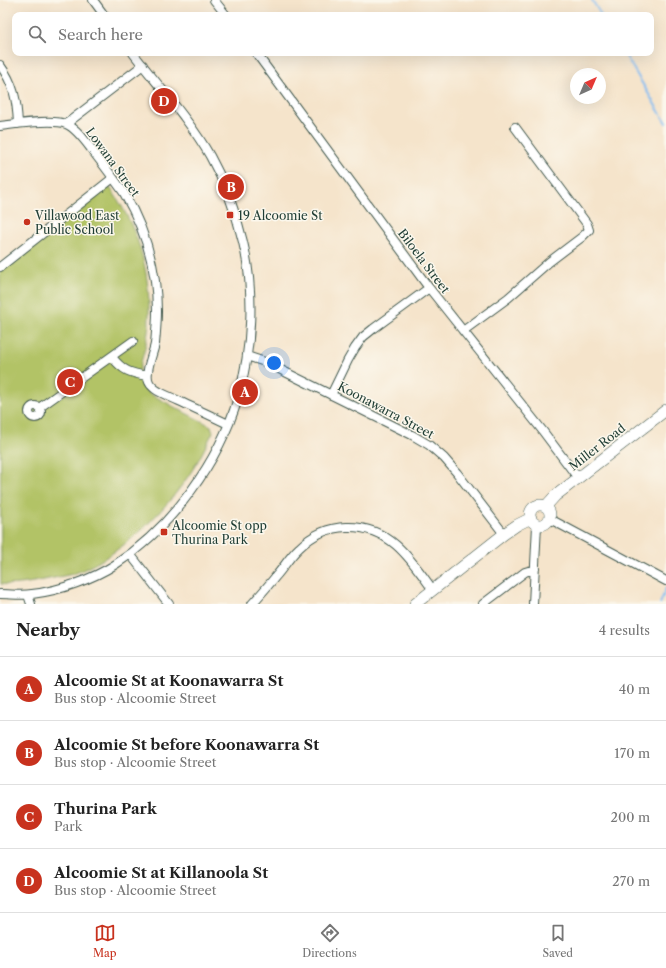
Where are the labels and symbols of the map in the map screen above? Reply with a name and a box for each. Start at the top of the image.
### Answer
north arrow [570,68,606,104]
pin: D [151,86,177,116]
street label: Lowana Street [83,125,144,200]
pin: B [218,172,244,202]
place label: Villawood East Public School [34,208,120,237]
place label: 19 Alcoomie St [238,208,323,223]
marker: 19 Alcoomie St [225,210,235,220]
marker: Villawood East Public School [22,217,32,227]
street label: Biloela Street [395,226,453,297]
your location [264,353,284,373]
pin: C [57,367,83,397]
pin: A [232,377,258,407]
street label: Koonawarra Street [335,378,437,442]
street label: Miller Road [566,420,629,474]
place label: Alcoomie St opp Thurina Park [171,518,267,547]
marker: Alcoomie St opp Thurina Park [159,527,169,537]

